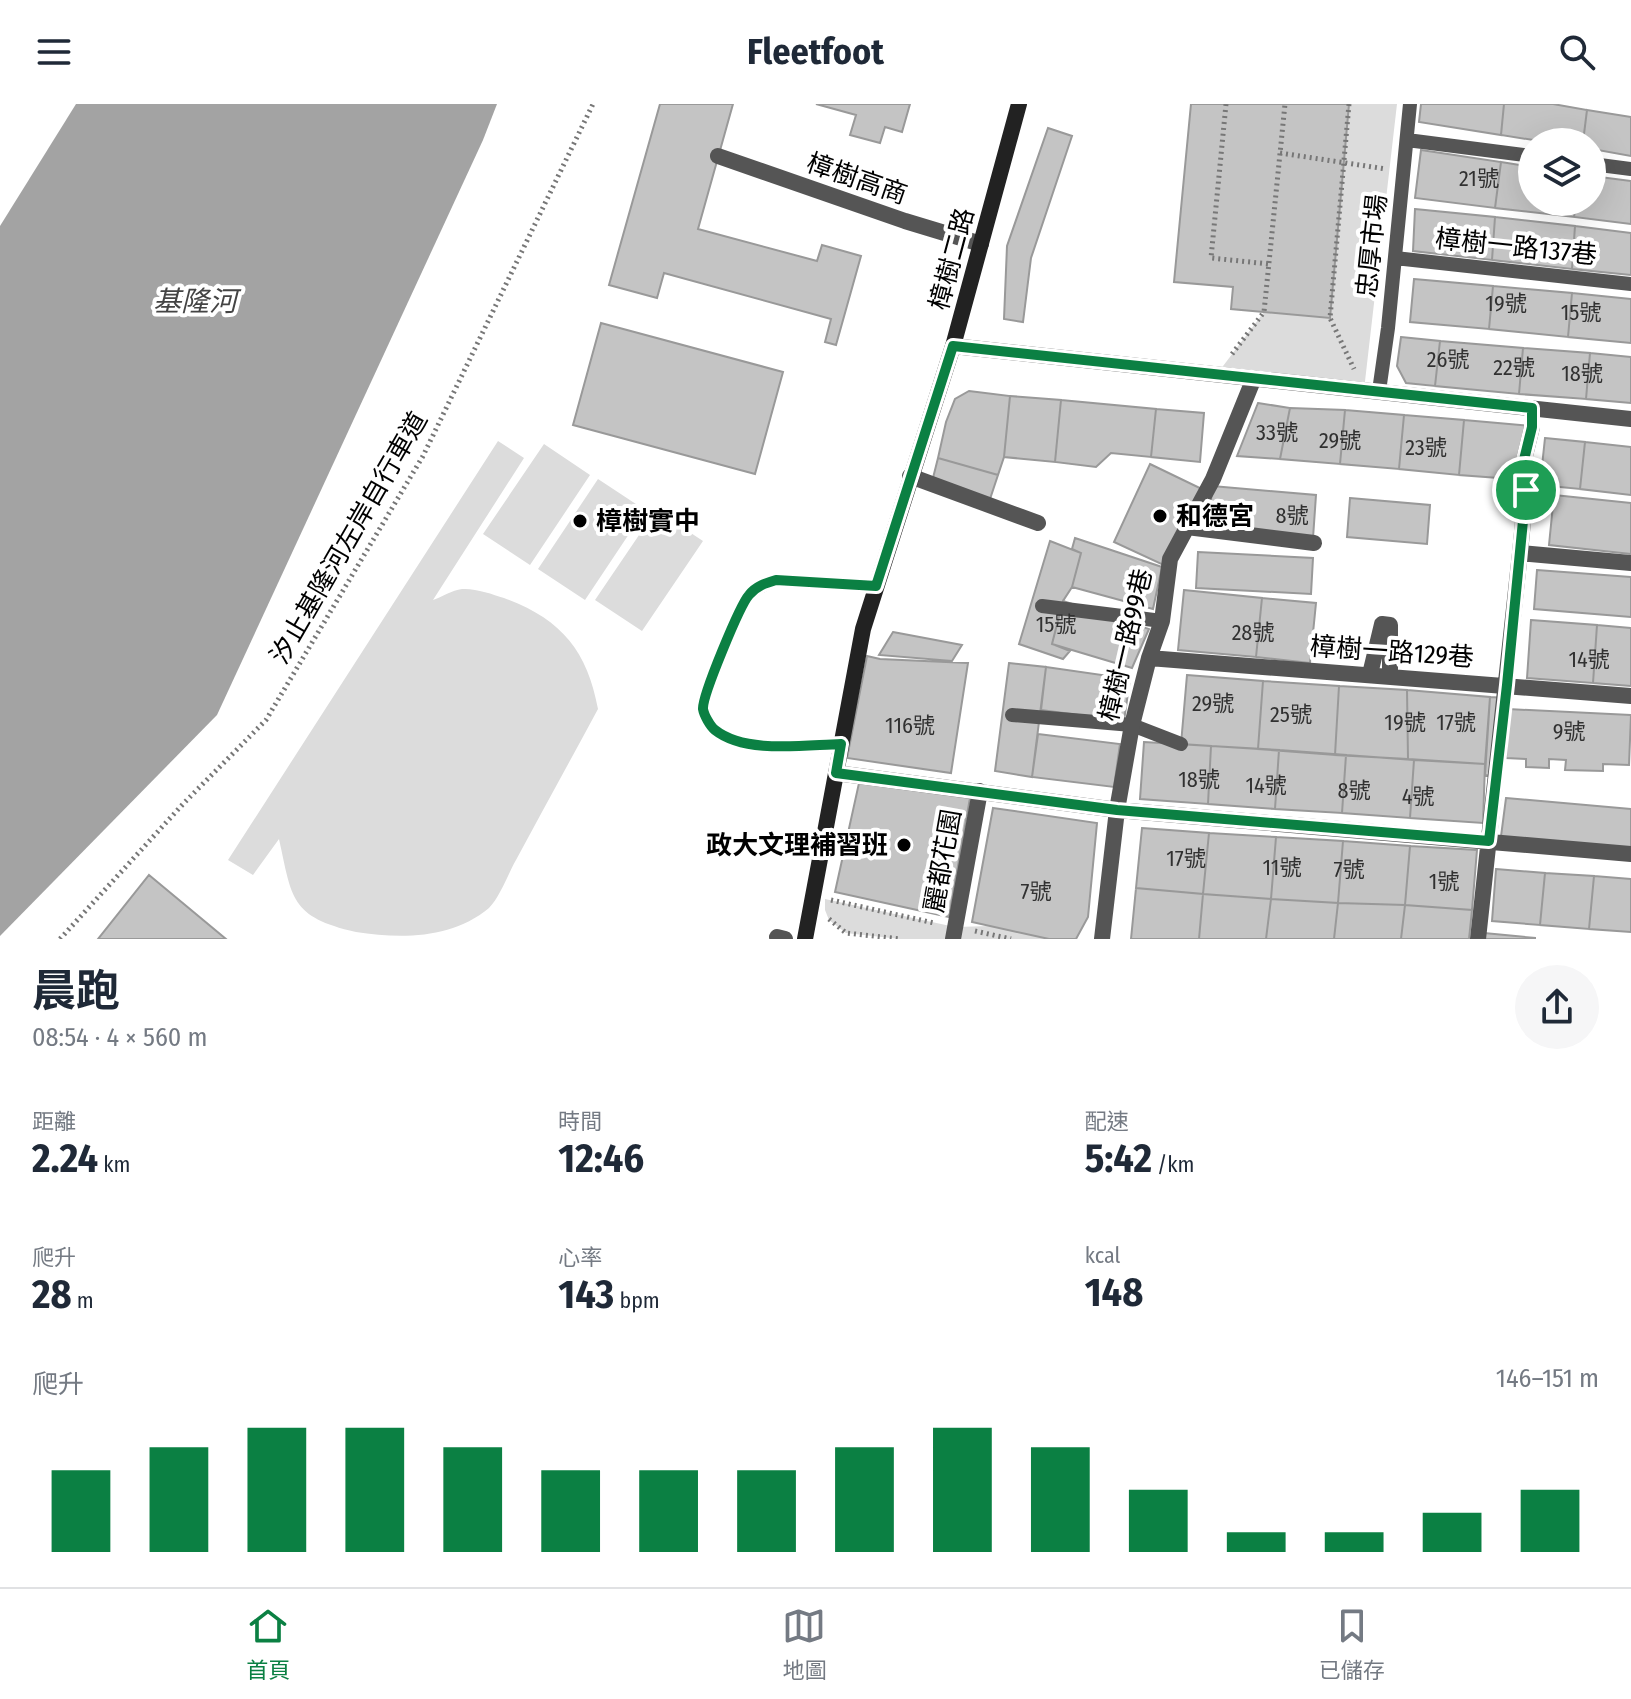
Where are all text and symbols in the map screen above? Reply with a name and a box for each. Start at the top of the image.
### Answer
icon: menu [32,30,76,74]
text: Fleetfoot [747,30,884,74]
icon: search [1555,30,1599,74]
map controls [1518,128,1606,216]
button: layers [1518,128,1606,216]
street label: 樟樹高商 [803,147,911,211]
house number: 21號 [1459,165,1499,192]
street label: 忠厚市場 [1351,193,1393,299]
street label: 樟樹二路 [924,205,980,313]
street label: 樟樹一路137巷 [1434,223,1598,271]
water label: 基隆河 [153,285,242,318]
house number: 19號 [1485,290,1527,317]
house number: 15號 [1561,299,1601,326]
house number: 26號 [1427,346,1469,373]
house number: 22號 [1493,354,1535,381]
house number: 18號 [1561,360,1603,387]
street label: 汐止基隆河左岸自行車道 [264,406,434,670]
house number: 33號 [1256,419,1298,446]
house number: 29號 [1319,427,1361,454]
house number: 23號 [1405,434,1447,461]
pin [1492,456,1560,524]
icon: arrive [1504,468,1548,512]
place label: 和德宮 [1176,501,1254,532]
house number: 8號 [1275,502,1309,529]
place label: 樟樹實中 [596,506,700,537]
marker: 和德宮 [1151,507,1169,525]
marker: 樟樹實中 [571,512,589,530]
street label: 樟樹一路99巷 [1093,566,1159,724]
house number: 15號 [1036,611,1076,638]
house number: 28號 [1232,619,1274,646]
street label: 樟樹一路129巷 [1309,631,1475,673]
house number: 14號 [1568,646,1610,673]
house number: 29號 [1192,690,1234,717]
house number: 25號 [1270,701,1312,728]
house number: 19號 [1384,709,1426,736]
house number: 17號 [1436,709,1476,736]
house number: 116號 [885,712,935,739]
house number: 9號 [1553,718,1585,745]
house number: 18號 [1178,766,1220,793]
house number: 14號 [1245,772,1287,799]
house number: 8號 [1337,777,1371,804]
house number: 4號 [1402,783,1434,810]
street label: 麗都花園 [919,807,967,915]
place label: 政大文理補習班 [706,830,888,861]
marker: 政大文理補習班 [895,836,913,854]
house number: 17號 [1166,845,1206,872]
house number: 11號 [1263,854,1301,881]
house number: 7號 [1334,856,1364,883]
house number: 1號 [1429,868,1459,895]
house number: 7號 [1021,878,1051,905]
text: 晨跑 [32,965,120,1018]
button: share [1515,965,1599,1049]
text: 08:54 · 4 × 560 m [32,1022,207,1053]
text: 距離 [32,1108,76,1135]
text: 時間 [558,1108,602,1135]
text: 配速 [1085,1108,1129,1135]
text: 2.24 [32,1135,98,1183]
text: 12:46 [558,1135,644,1183]
text: 5:42 [1085,1135,1152,1183]
text: km [98,1151,130,1178]
text: /km [1152,1151,1195,1178]
text: kcal [1085,1242,1120,1269]
text: 爬升 [32,1244,76,1271]
text: 心率 [558,1244,602,1271]
text: 148 [1085,1269,1143,1317]
text: 28 [32,1271,72,1319]
text: 143 [558,1271,614,1319]
text: m [72,1287,94,1314]
text: bpm [614,1287,660,1314]
text: 146–151 m [1496,1363,1599,1394]
text: 爬升 [32,1369,84,1400]
tab: 首頁 [246,1604,290,1684]
tab: 地圖 [782,1604,827,1684]
tab: 已儲存 [1319,1604,1385,1684]

